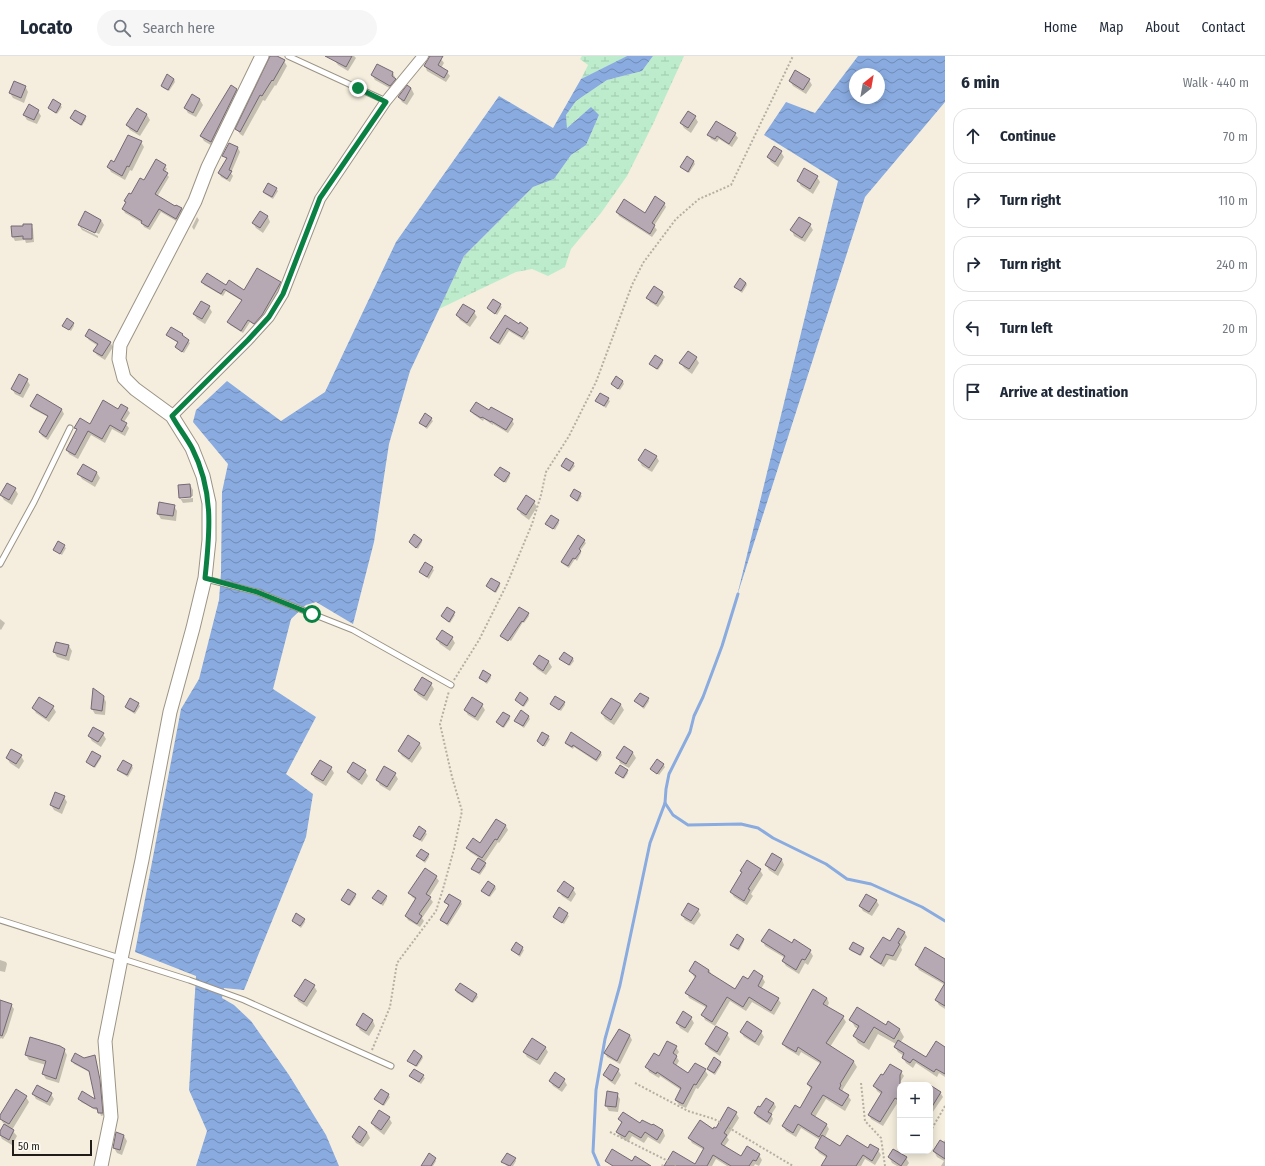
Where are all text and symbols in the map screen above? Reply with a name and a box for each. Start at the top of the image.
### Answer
search box [97,10,377,46]
text: Locato [20,16,73,39]
icon: search [111,17,133,39]
text: Search here [143,19,215,37]
text: Home [1044,19,1077,36]
text: Map [1099,19,1123,36]
text: About [1145,19,1180,36]
text: Contact [1202,19,1245,36]
north arrow [849,68,885,104]
text: 6 min [961,72,1000,93]
text: Walk · 440 m [1183,75,1249,90]
route end [349,79,367,97]
icon: ahead [962,125,984,147]
text: Continue [1000,127,1056,145]
text: 70 m [1223,129,1248,144]
icon: right [962,189,984,211]
text: Turn right [1000,191,1061,209]
text: 110 m [1218,193,1248,208]
icon: right [962,253,984,275]
text: Turn right [1000,255,1061,273]
text: 240 m [1216,257,1248,272]
icon: left [962,317,984,339]
text: Turn left [1000,319,1053,337]
text: 20 m [1222,321,1248,336]
icon: arrive [962,381,984,403]
text: Arrive at destination [1000,383,1128,401]
route start [303,605,321,623]
map controls [897,1082,933,1154]
button: + [897,1082,933,1118]
button: − [897,1118,933,1154]
scale bar [12,1138,92,1157]
text: 50 m [18,1140,40,1153]

